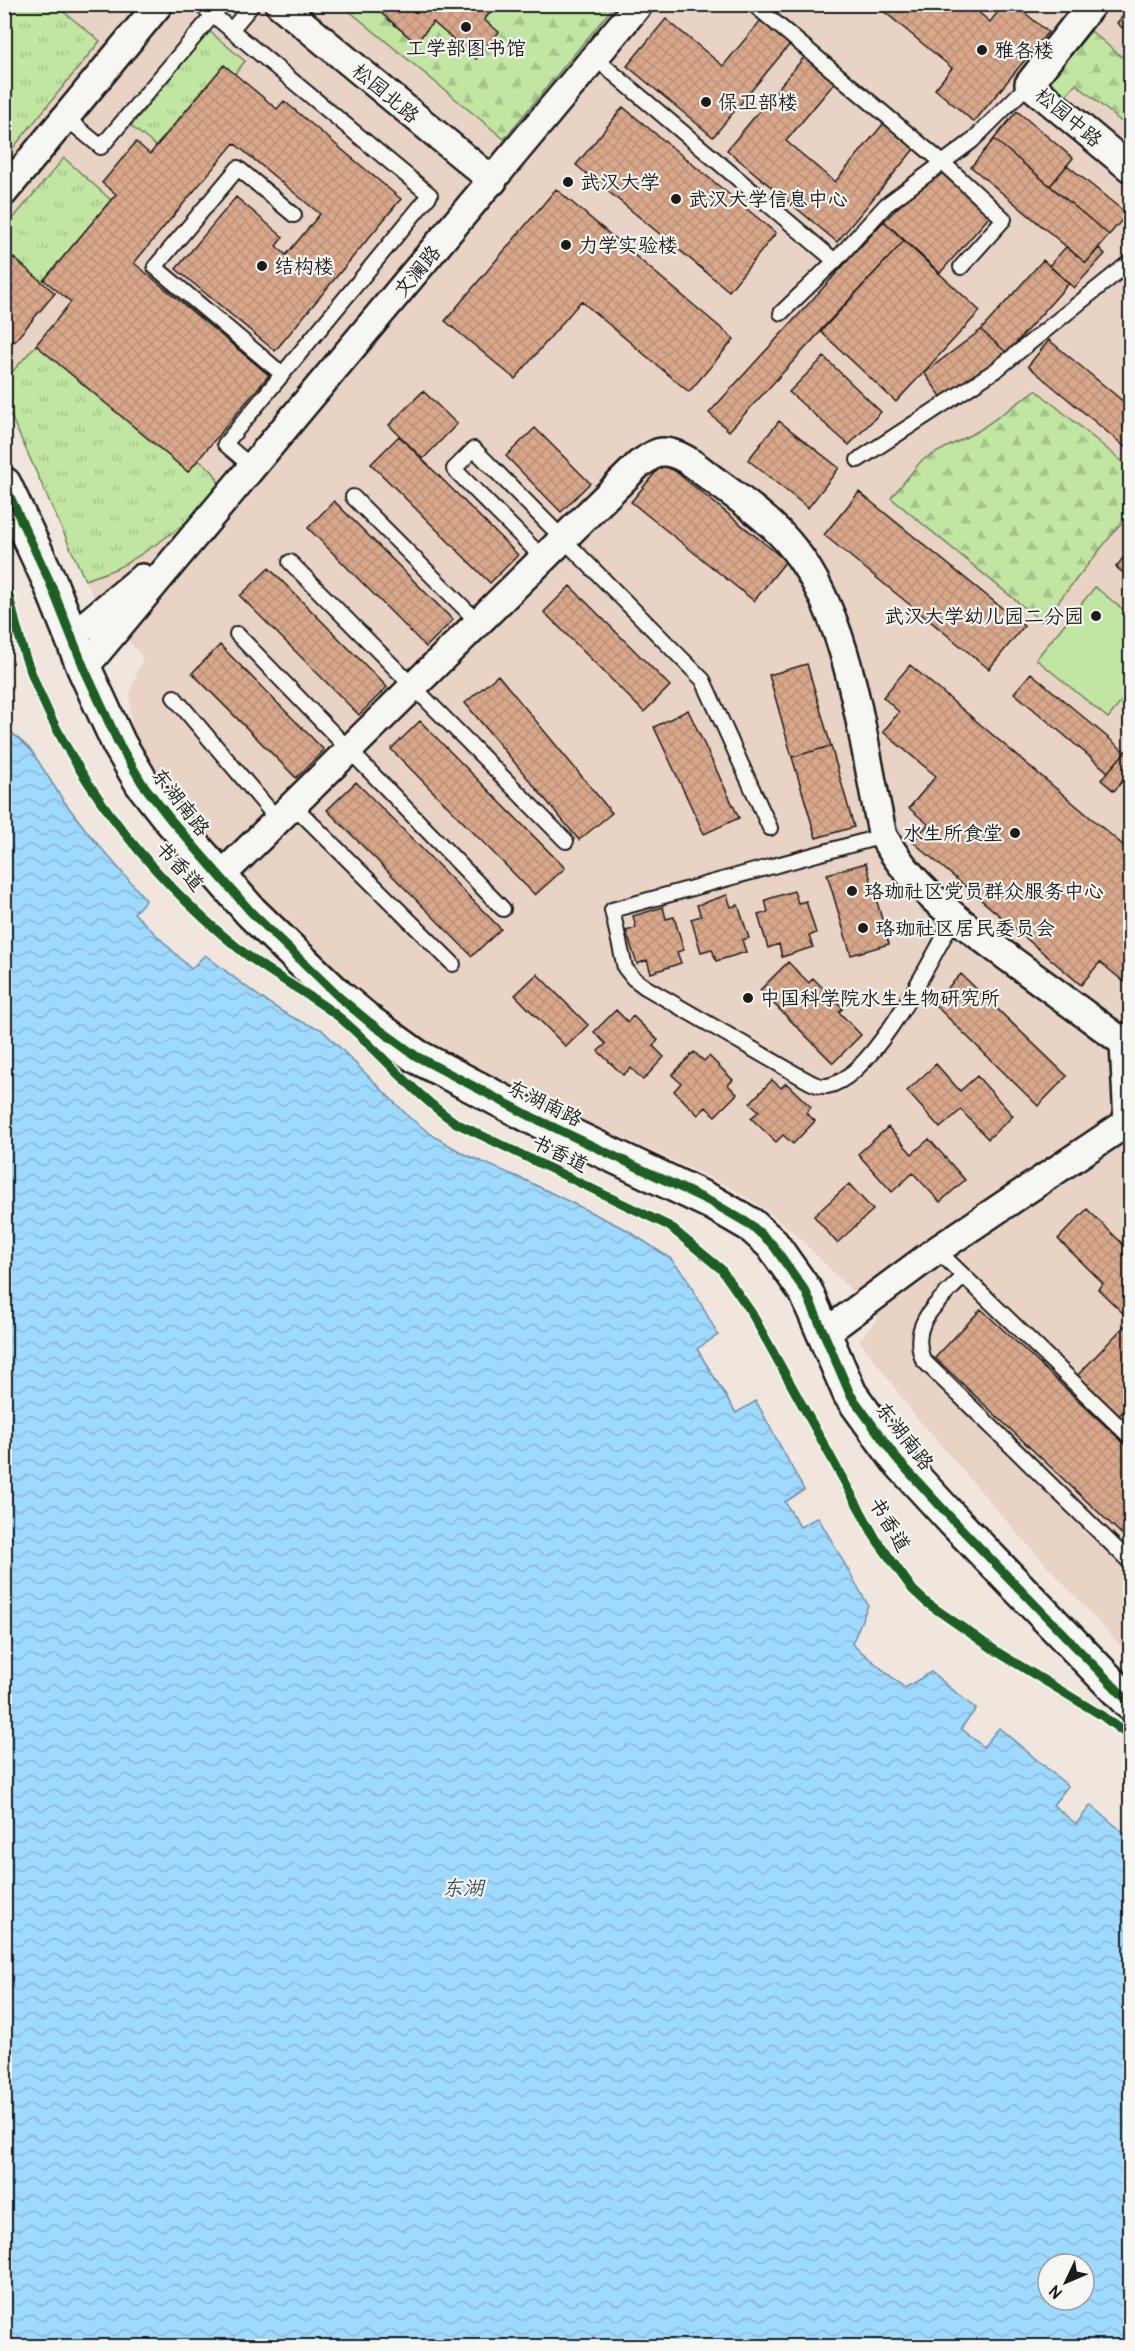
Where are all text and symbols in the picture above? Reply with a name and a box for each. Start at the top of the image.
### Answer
marker: 工学部图书馆 [459,20,473,34]
place label: 工学部图书馆 [406,36,526,61]
place label: 雅各楼 [994,38,1054,63]
marker: 雅各楼 [975,43,989,57]
street label: 松园北路 [347,58,425,129]
street label: 松园中路 [1030,82,1108,153]
place label: 保卫部楼 [718,90,798,115]
marker: 保卫部楼 [699,95,713,109]
place label: 武汉大学 [580,170,660,195]
marker: 武汉大学 [561,175,575,189]
place label: 武汉大学信息中心 [688,187,848,212]
marker: 武汉大学信息中心 [669,192,683,206]
place label: 力学实验楼 [578,233,678,258]
marker: 力学实验楼 [559,238,573,252]
street label: 文澜路 [389,240,447,302]
place label: 结构楼 [274,254,334,279]
marker: 结构楼 [255,259,269,273]
place label: 武汉大学幼儿园二分园 [884,604,1084,629]
marker: 武汉大学幼儿园二分园 [1089,609,1103,623]
street label: 东湖南路 [146,763,216,842]
place label: 水生所食堂 [903,821,1003,846]
marker: 水生所食堂 [1008,826,1022,840]
street label: 书香道 [150,836,209,897]
place label: 珞珈社区党员群众服务中心 [864,879,1104,904]
marker: 珞珈社区党员群众服务中心 [845,884,859,898]
place label: 珞珈社区居民委员会 [875,916,1055,941]
marker: 珞珈社区居民委员会 [856,921,870,935]
place label: 中国科学院水生生物研究所 [760,986,1000,1011]
marker: 中国科学院水生生物研究所 [741,991,755,1005]
street label: 东湖南路 [503,1075,587,1133]
street label: 书香道 [527,1129,592,1178]
street label: 东湖南路 [870,1397,940,1476]
street label: 书香道 [863,1492,916,1556]
water label: 东湖 [442,1875,486,1902]
north arrow [1036,2252,1096,2312]
text: N [1045,2281,1067,2303]

